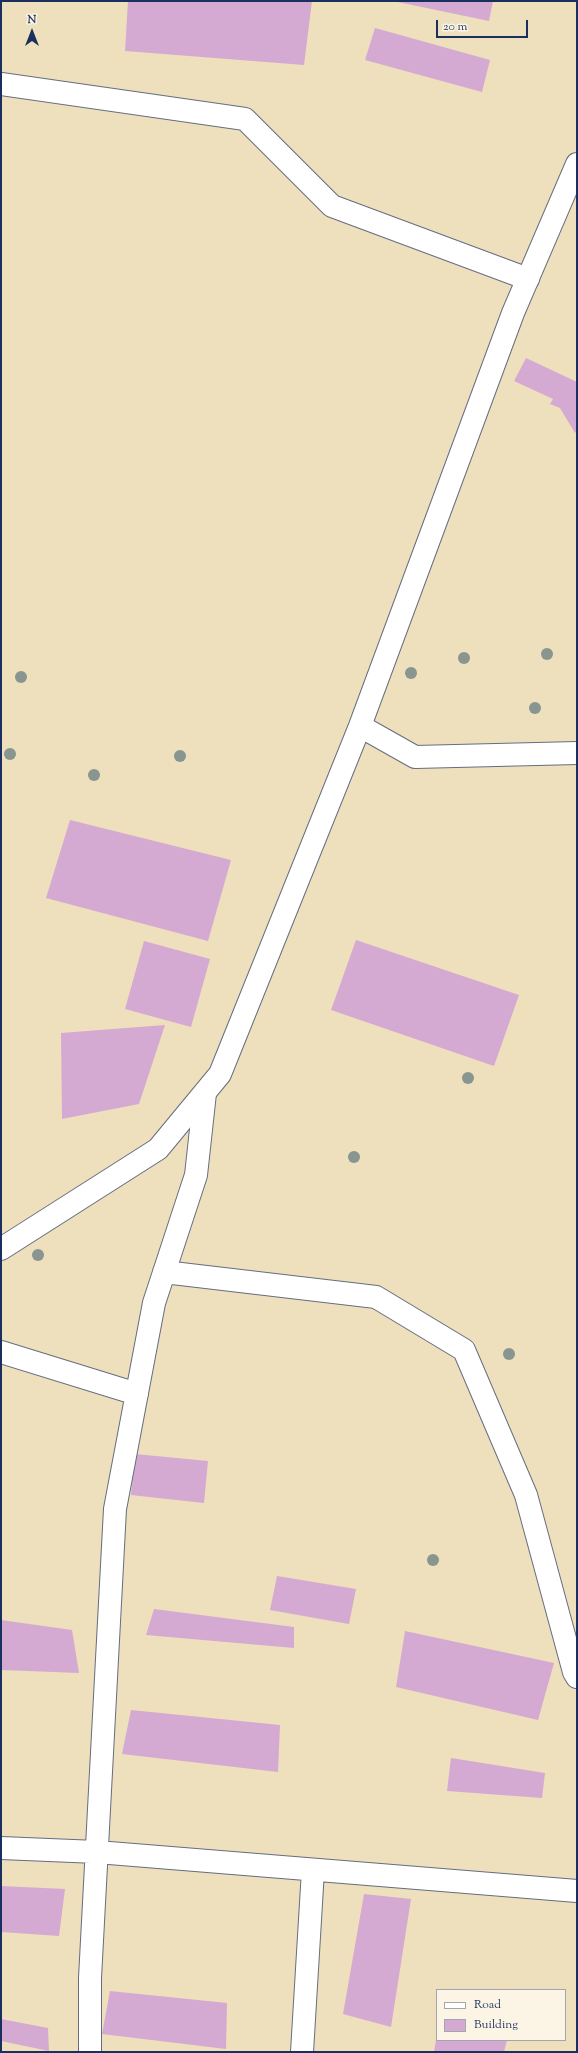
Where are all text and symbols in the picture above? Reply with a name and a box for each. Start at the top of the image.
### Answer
north arrow [12,12,52,52]
text: N [28,12,36,28]
scale bar [438,12,530,38]
text: 20 m [443,18,467,36]
legend [436,1989,566,2041]
text: Road [474,1996,501,2014]
text: Building [474,2016,518,2034]

